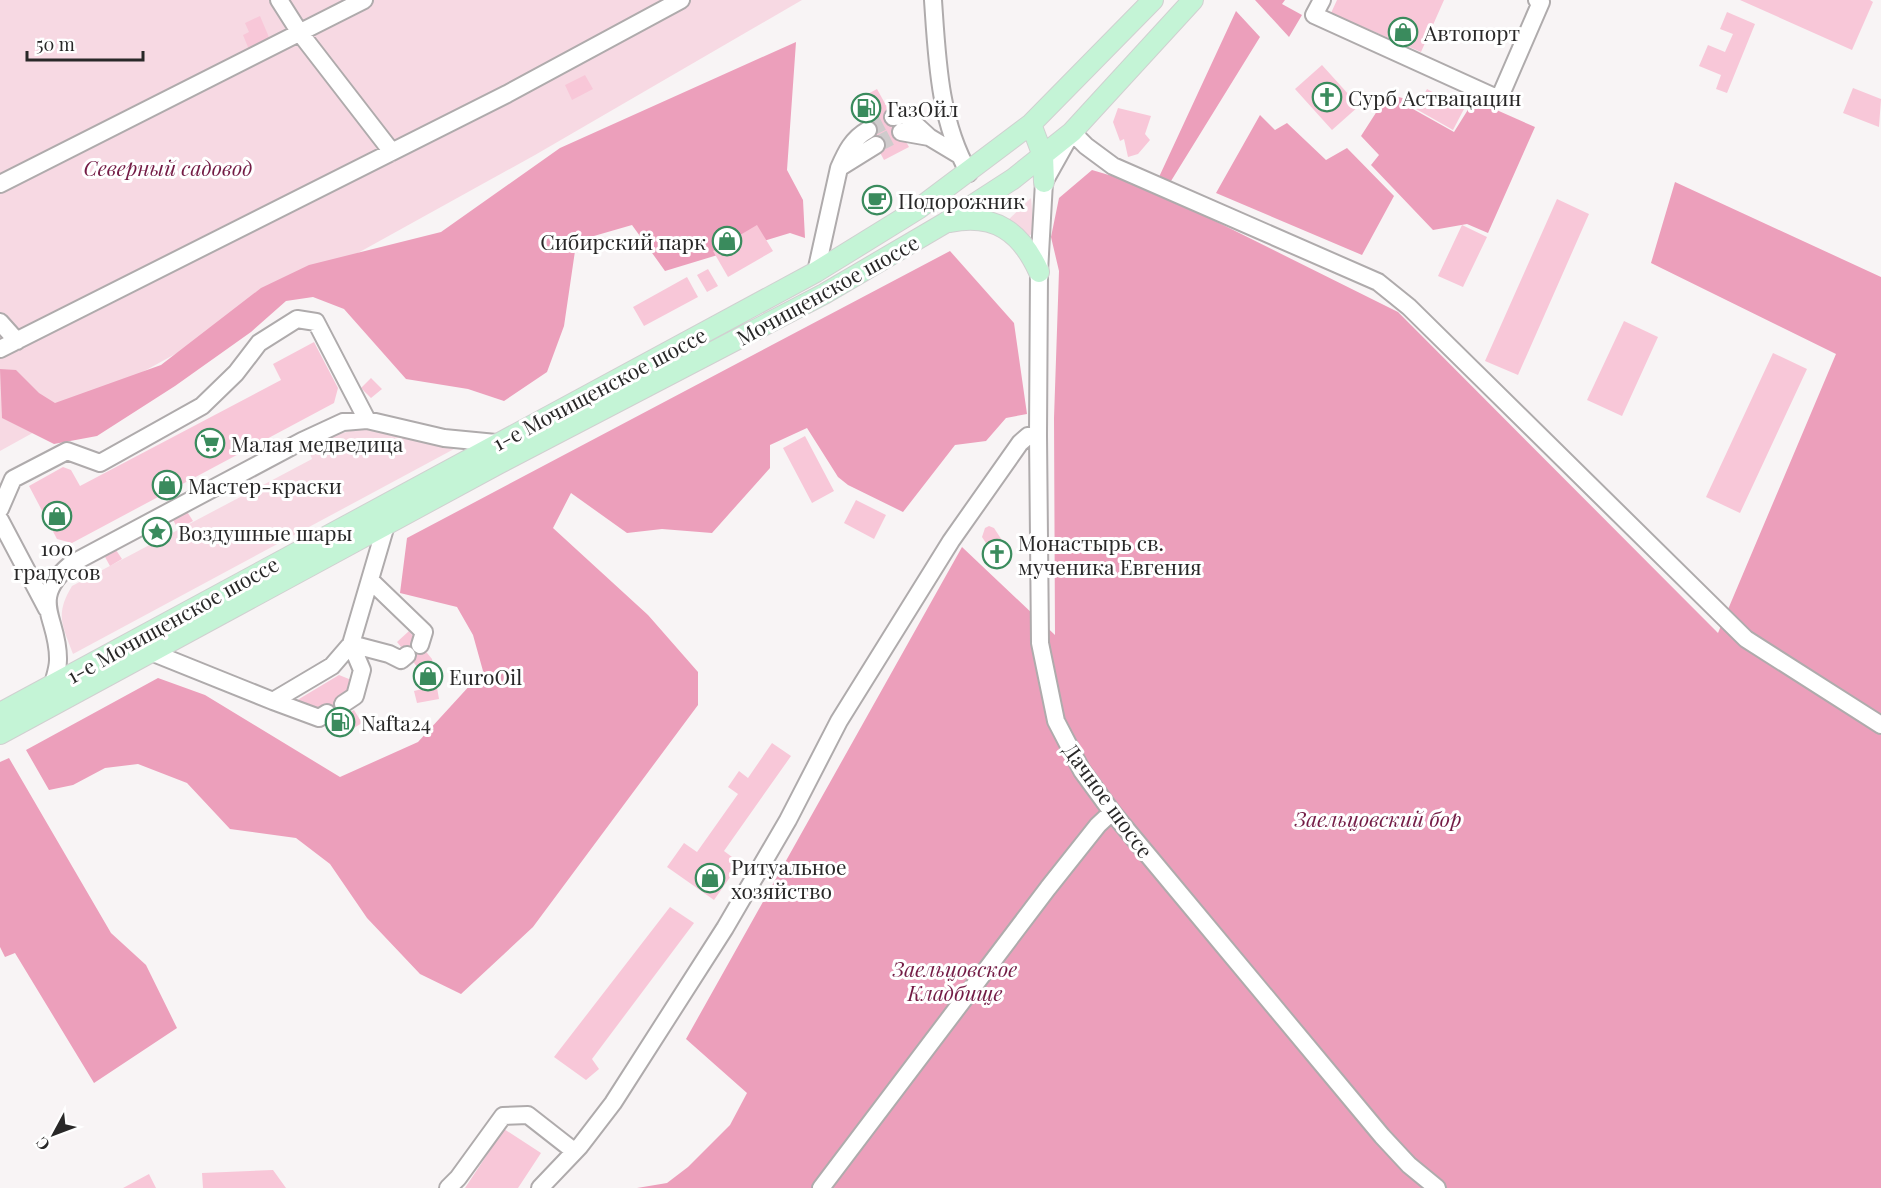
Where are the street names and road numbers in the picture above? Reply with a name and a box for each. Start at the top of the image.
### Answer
street label: Мочищенское шоссе [731,227,923,351]
street label: 1-е Мочищенское шоссе [487,320,711,456]
street label: 1-е Мочищенское шоссе [61,549,283,689]
street label: Дачное шоссе [1058,737,1160,863]

